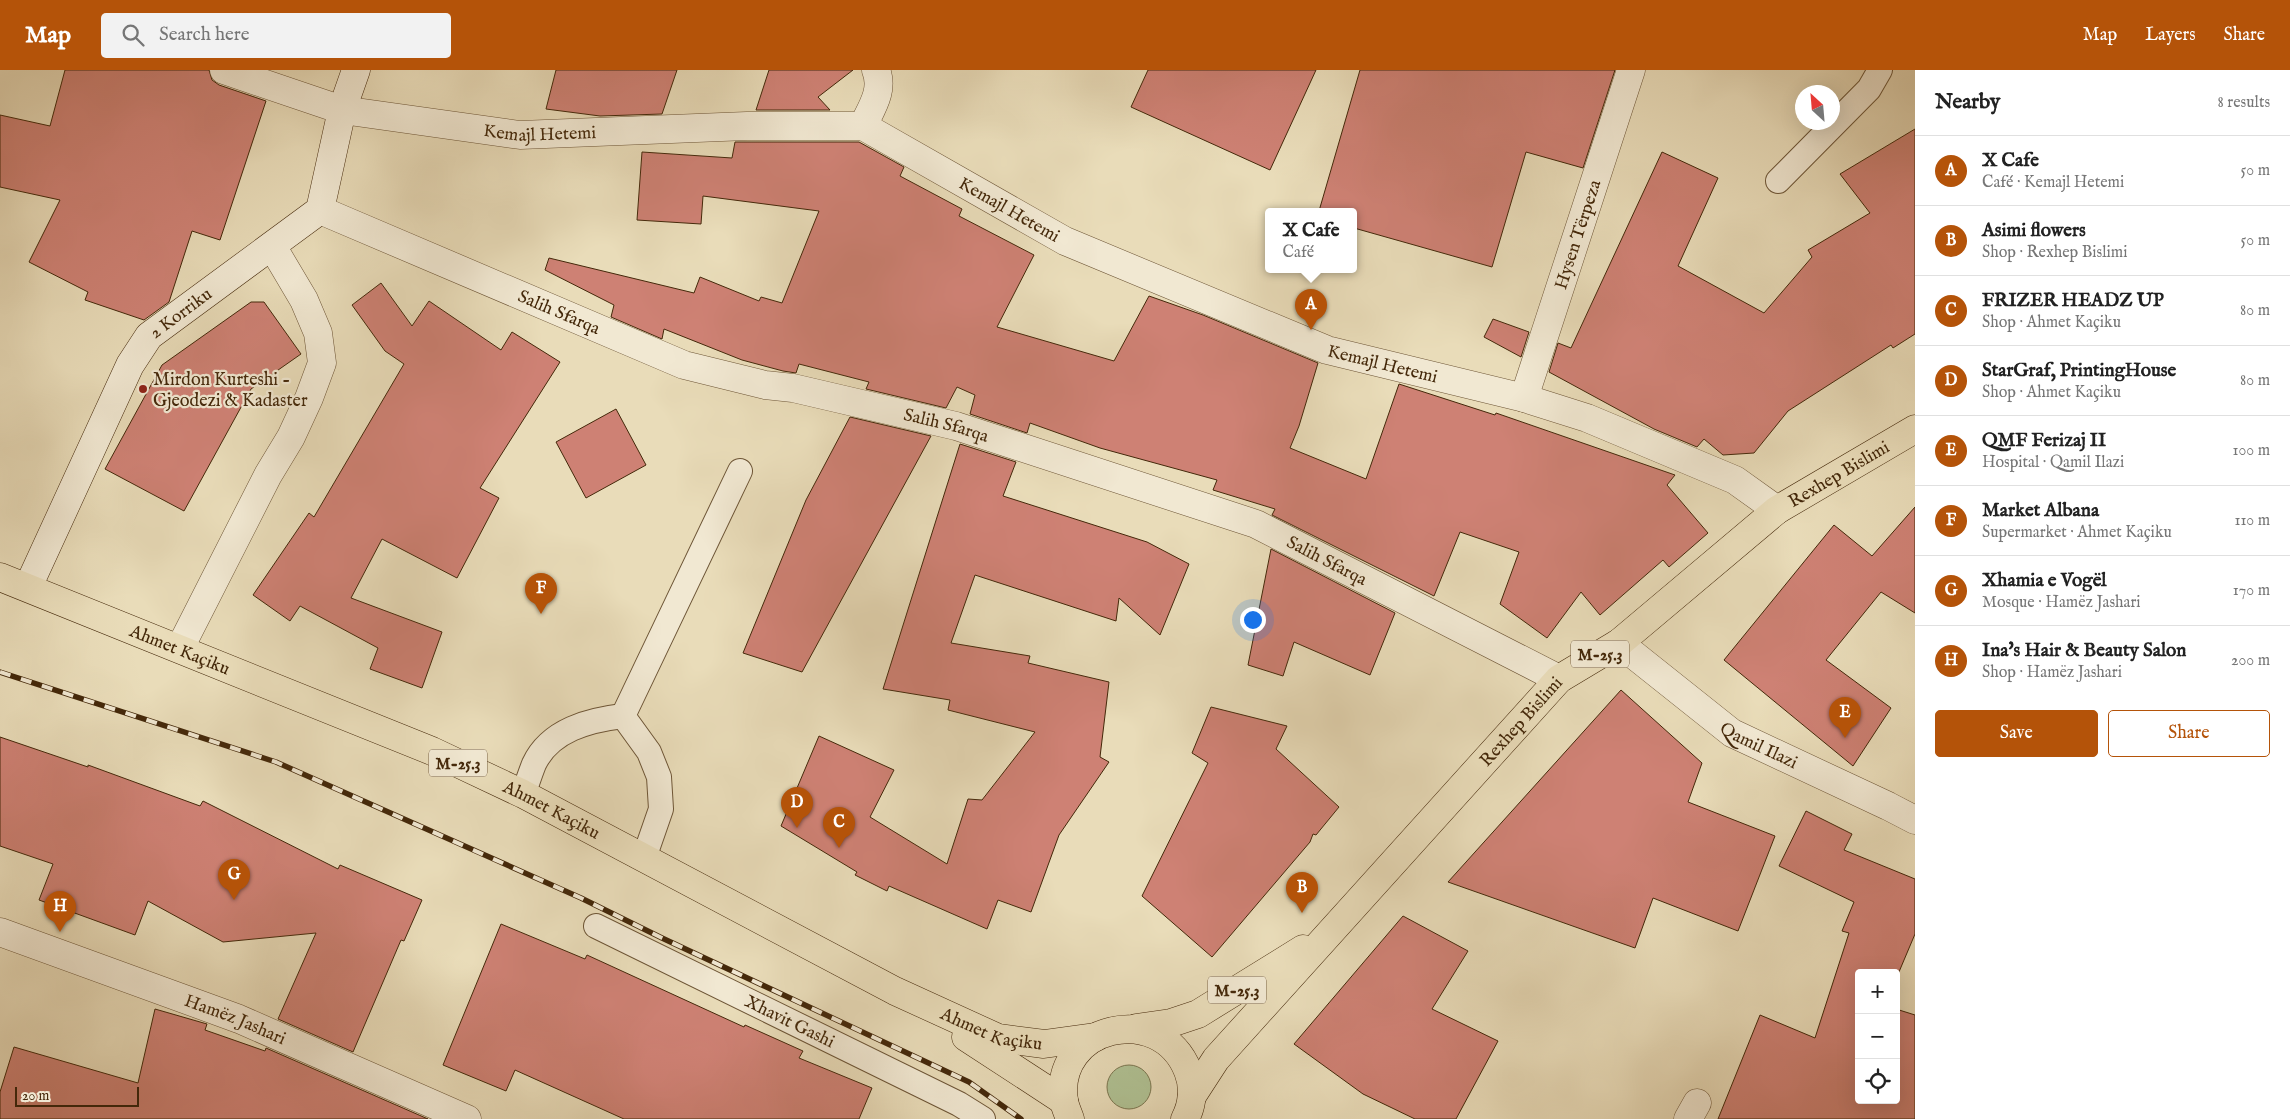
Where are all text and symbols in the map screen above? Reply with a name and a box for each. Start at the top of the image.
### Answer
search box [101,13,451,58]
text: Map [25,20,71,51]
icon: search [119,21,147,49]
text: Search here [159,23,250,47]
text: Map [2083,24,2117,47]
text: Layers [2145,24,2196,47]
text: Share [2224,24,2265,47]
north arrow [1795,85,1840,130]
text: Nearby [1935,89,2000,116]
text: 8 results [2218,93,2270,113]
street label: Kemajl Hetemi [482,120,597,148]
text: X Cafe [1982,149,2039,173]
text: A [1946,161,1956,181]
text: 50 m [2241,161,2270,181]
street label: Kemajl Hetemi [954,173,1064,249]
text: Café · Kemajl Hetemi [1982,173,2124,193]
street label: Hysen Tërpeza [1550,177,1607,293]
popup [1265,208,1357,273]
text: X Cafe [1283,219,1339,243]
text: Asimi flowers [1982,219,2086,243]
text: B [1946,231,1956,251]
text: 50 m [2241,231,2270,251]
text: Café [1283,243,1314,263]
text: Shop · Rexhep Bislimi [1982,243,2127,263]
street label: 2 Korriku [145,283,217,345]
street label: Salih Sfarqa [514,286,603,341]
pin: A [1295,289,1327,330]
text: FRIZER HEADZ UP [1982,289,2164,313]
text: C [1945,301,1957,321]
text: 80 m [2240,301,2270,321]
text: Shop · Ahmet Kaçiku [1982,313,2121,333]
street label: Kemajl Hetemi [1325,340,1440,390]
text: StarGraf, PrintingHouse [1982,359,2176,383]
place label: Mirdon Kurteshi - Gjeodezi & Kadaster [153,369,308,413]
text: D [1945,371,1957,391]
text: 80 m [2240,371,2270,391]
marker: Mirdon Kurteshi - Gjeodezi & Kadaster [137,383,149,395]
text: Shop · Ahmet Kaçiku [1982,383,2121,403]
street label: Salih Sfarqa [901,404,992,449]
text: QMF Ferizaj II [1982,429,2106,453]
street label: Rexhep Bislimi [1785,436,1894,514]
text: E [1945,441,1957,461]
text: 100 m [2233,441,2270,461]
text: Hospital · Qamil Ilazi [1982,453,2124,473]
text: Market Albana [1982,499,2099,523]
text: F [1946,511,1956,531]
text: 110 m [2234,511,2270,531]
text: Supermarket · Ahmet Kaçiku [1982,523,2172,543]
street label: Salih Sfarqa [1282,532,1371,592]
text: Xhamia e Vogël [1982,569,2107,593]
pin: F [525,573,557,614]
text: G [1945,581,1957,601]
text: 170 m [2233,581,2270,601]
text: Mosque · Hamëz Jashari [1982,593,2141,613]
your location [1240,607,1266,633]
street label: Ahmet Kaçiku [125,620,233,681]
text: Ina's Hair & Beauty Salon [1982,639,2186,663]
road number: M-25.3 [1571,640,1629,668]
text: H [1944,651,1958,671]
text: 200 m [2231,651,2270,671]
text: Shop · Hamëz Jashari [1982,663,2122,683]
street label: Rexhep Bislimi [1475,672,1569,772]
pin: E [1829,697,1861,738]
button: Save [1935,710,2098,757]
button: Share [2108,710,2270,757]
street label: Qamil Ilazi [1714,717,1801,775]
road number: M-25.3 [429,750,487,776]
street label: Ahmet Kaçiku [498,776,604,846]
pin: D [781,787,813,828]
pin: C [823,807,855,848]
pin: G [218,859,250,900]
pin: B [1286,872,1318,913]
pin: H [44,891,76,932]
map controls [1855,969,1900,1104]
button: + [1855,969,1900,1014]
road number: M-25.3 [1208,976,1266,1004]
street label: Hamëz Jashari [181,990,289,1051]
street label: Xhavit Gashi [740,991,838,1054]
street label: Ahmet Kaçiku [936,1003,1044,1057]
button: − [1855,1014,1900,1059]
button: locate [1855,1059,1900,1104]
scale bar [15,1084,139,1107]
text: 20 m [22,1087,49,1105]

